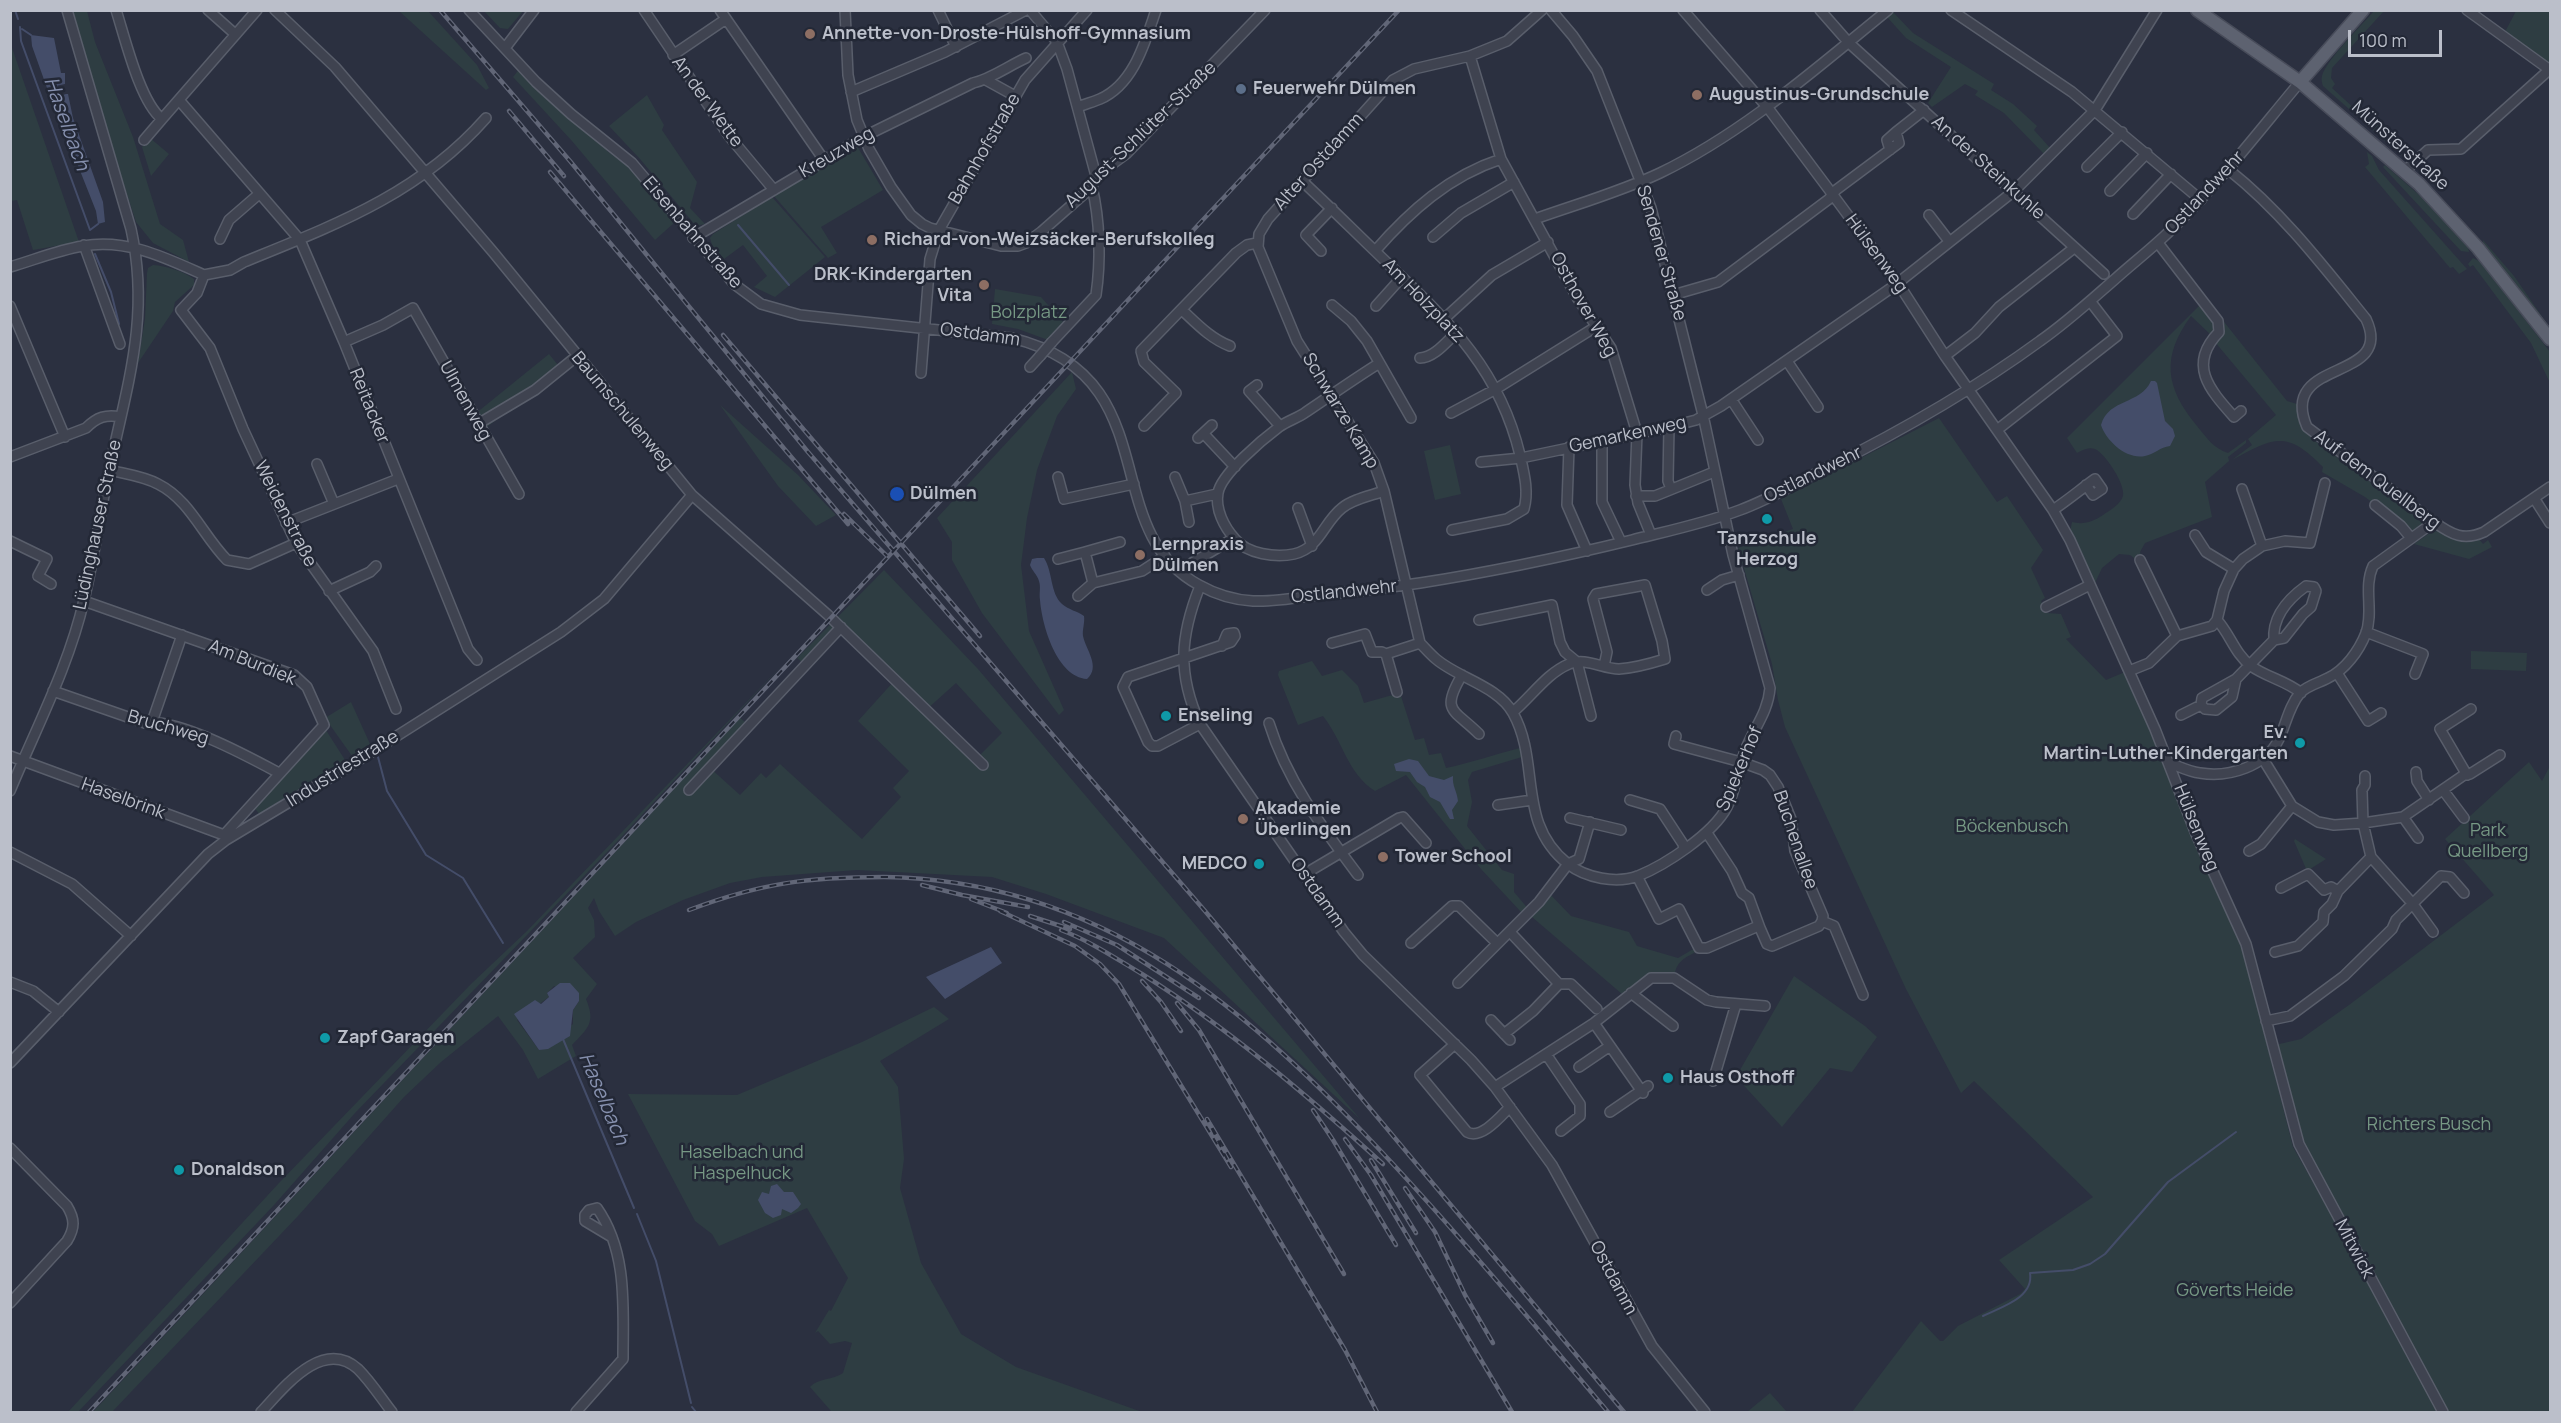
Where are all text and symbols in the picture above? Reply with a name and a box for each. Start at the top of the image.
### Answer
scale bar [2351,18,2446,56]
place label: Annette-von-Droste-Hülshoff-Gymnasium [822,23,1191,45]
marker: Annette-von-Droste-Hülshoff-Gymnasium [803,27,817,41]
text: 100 m [2359,28,2407,52]
street label: An der Wette [667,52,747,152]
street label: August-Schlüter-Straße [1061,57,1221,213]
water label: Haselbach [38,74,94,174]
place label: Feuerwehr Dülmen [1253,78,1416,100]
marker: Feuerwehr Dülmen [1234,82,1248,96]
place label: Augustinus-Grundschule [1709,84,1929,106]
marker: Augustinus-Grundschule [1690,88,1704,102]
street label: Bahnhofstraße [945,90,1025,208]
street label: Münsterstraße [2347,97,2453,195]
street label: Alter Ostdamm [1270,109,1368,215]
street label: An der Steinkuhle [1927,111,2049,225]
street label: Kreuzweg [796,123,878,183]
street label: Ostlandwehr [2161,147,2249,239]
street label: Eisenbahnstraße [638,173,746,293]
street label: Sendener Straße [1631,183,1691,323]
street label: Hülsenweg [1840,210,1912,298]
place label: Richard-von-Weizsäcker-Berufskolleg [884,229,1215,251]
marker: Richard-von-Weizsäcker-Berufskolleg [865,233,879,247]
street label: Osthover Weg [1545,249,1621,361]
street label: Am Holzplatz [1378,254,1468,348]
place label: DRK-Kindergarten Vita [814,264,972,306]
marker: DRK-Kindergarten Vita [977,278,991,292]
park label: Bolzplatz [990,302,1068,324]
street label: Ostdamm [939,319,1021,351]
street label: Baumschulenweg [566,348,678,474]
street label: Schwarze Kamp [1297,349,1383,473]
street label: Ulmenweg [434,357,496,445]
street label: Reitacker [344,365,394,447]
street label: Gemarkenweg [1568,412,1688,458]
street label: Auf dem Quellberg [2310,425,2444,535]
street label: Lüdinghauser Straße [69,438,127,612]
street label: Ostlandwehr [1760,442,1866,508]
street label: Weidenstraße [249,457,321,571]
place label: Dülmen [910,483,977,505]
marker: Dülmen [888,485,906,503]
marker: Tanzschule Herzog [1760,512,1774,526]
place label: Tanzschule Herzog [1717,528,1817,570]
place label: Lernpraxis Dülmen [1152,534,1244,576]
marker: Lernpraxis Dülmen [1133,548,1147,562]
street label: Ostlandwehr [1290,576,1398,608]
street label: Am Burdiek [205,636,299,690]
place label: Enseling [1178,705,1253,727]
street label: Bruchweg [125,706,211,750]
marker: Enseling [1159,709,1173,723]
place label: Ev. Martin-Luther-Kindergarten [2044,722,2288,764]
street label: Spiekerhof [1712,723,1768,815]
street label: Industriestraße [283,726,403,812]
marker: Ev. Martin-Luther-Kindergarten [2293,736,2307,750]
street label: Haselbrink [78,774,168,824]
street label: Hülsenweg [2169,781,2223,875]
street label: Buchenallee [1768,788,1822,892]
place label: Akademie Überlingen [1255,798,1351,840]
marker: Akademie Überlingen [1236,812,1250,826]
park label: Böckenbusch [1956,816,2068,838]
park label: Park Quellberg [2448,820,2528,862]
place label: Tower School [1395,846,1512,868]
marker: Tower School [1376,850,1390,864]
place label: MEDCO [1182,853,1247,875]
street label: Ostdamm [1285,854,1349,932]
marker: MEDCO [1252,857,1266,871]
place label: Zapf Garagen [337,1027,455,1049]
marker: Zapf Garagen [318,1031,332,1045]
water label: Haselbach [573,1049,633,1149]
place label: Haus Osthoff [1680,1067,1794,1089]
marker: Haus Osthoff [1661,1071,1675,1085]
park label: Richters Busch [2367,1114,2491,1136]
park label: Haselbach und Haspelhuck [680,1142,804,1184]
place label: Donaldson [191,1159,285,1181]
marker: Donaldson [172,1163,186,1177]
street label: Mitwick [2330,1216,2378,1282]
street label: Ostdamm [1585,1237,1641,1319]
park label: Göverts Heide [2176,1280,2294,1302]

